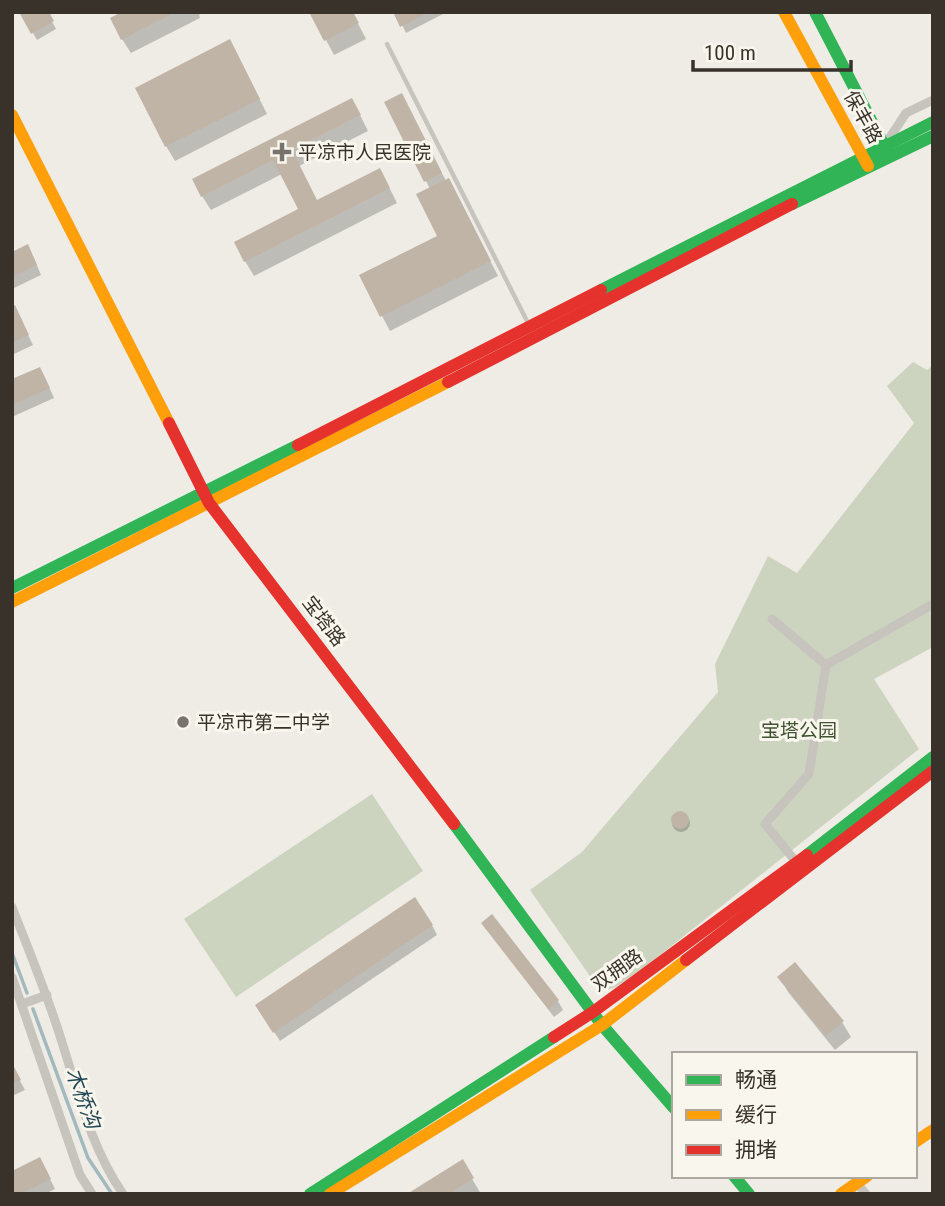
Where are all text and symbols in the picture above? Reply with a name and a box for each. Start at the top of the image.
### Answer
scale bar [693,28,850,72]
text: 100 m [704,41,756,65]
street label: 保丰路 [839,86,887,148]
place label: 平凉市人民医院 [298,141,431,164]
marker: 平凉市人民医院 [272,142,292,162]
street label: 宝塔路 [298,591,350,651]
place label: 平凉市第二中学 [197,711,330,734]
marker: 平凉市第二中学 [175,714,191,730]
park label: 宝塔公园 [761,719,837,742]
street label: 双拥路 [587,944,647,996]
legend [672,1052,917,1178]
water label: 木桥沟 [61,1064,106,1134]
text: 畅通 [735,1068,777,1092]
text: 缓行 [735,1103,777,1127]
text: 拥堵 [735,1138,777,1162]

